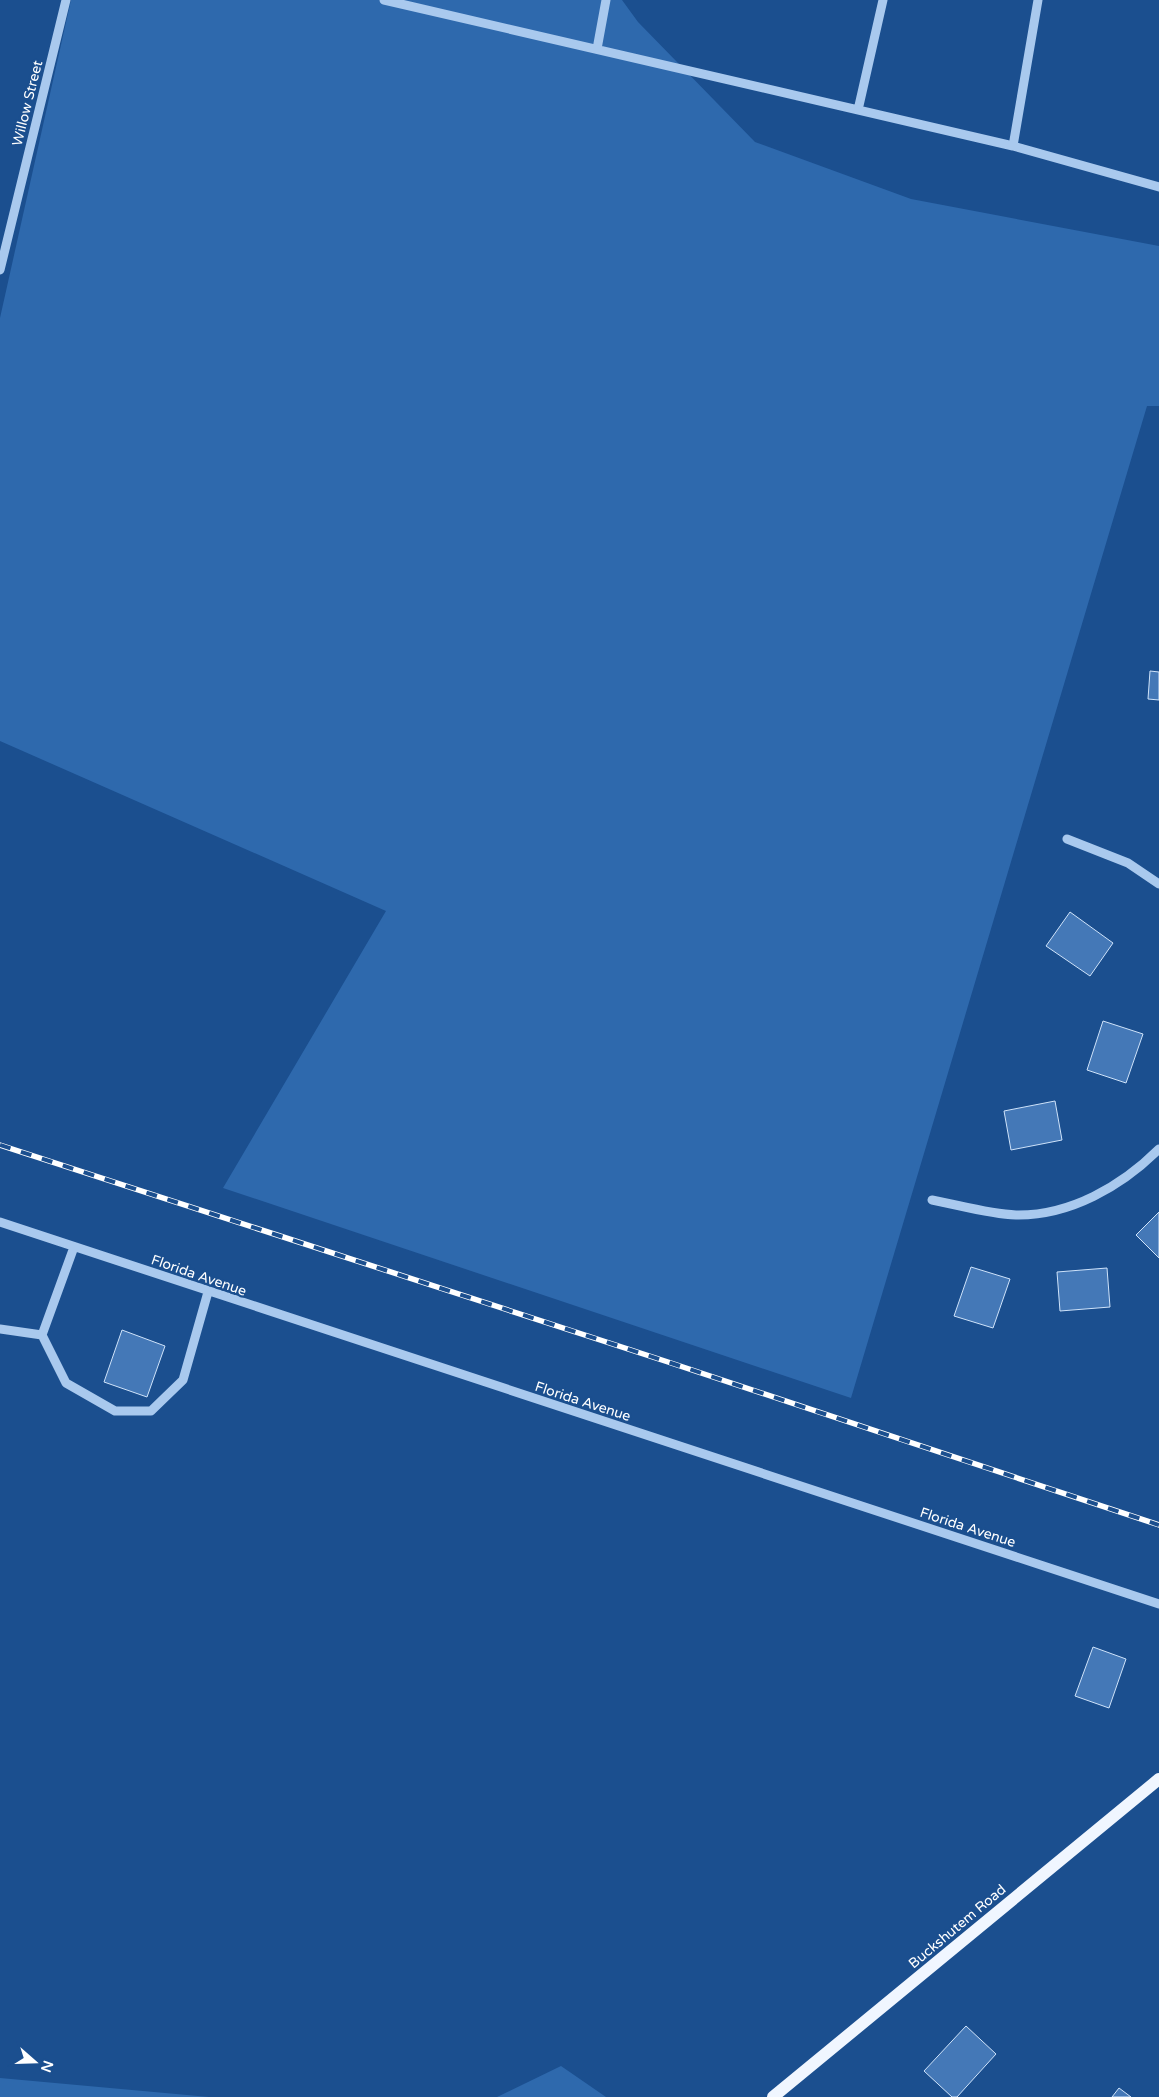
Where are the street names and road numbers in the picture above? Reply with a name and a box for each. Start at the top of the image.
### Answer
street label: Willow Street [9,58,46,148]
street label: Florida Avenue [149,1251,249,1300]
street label: Florida Avenue [533,1378,633,1425]
street label: Florida Avenue [918,1504,1018,1551]
street label: Buckshutem Road [905,1881,1009,1972]

